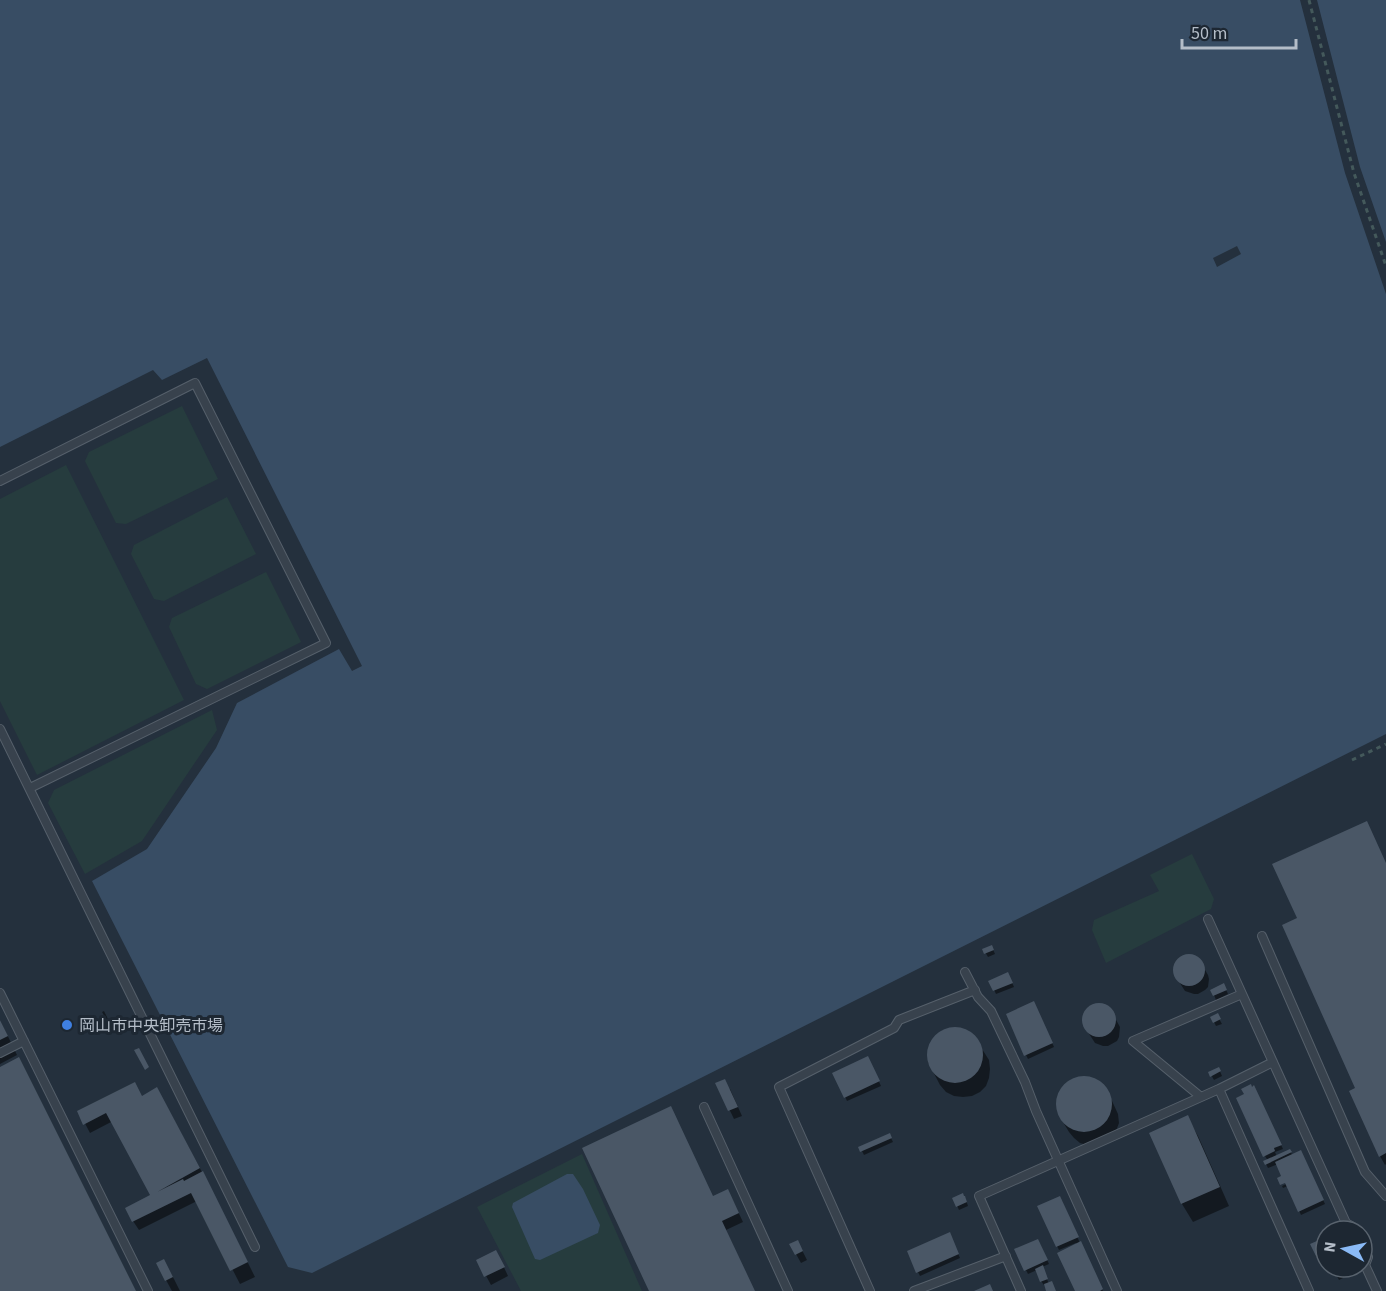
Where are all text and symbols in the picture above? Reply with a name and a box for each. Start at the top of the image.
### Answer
scale bar [1182,12,1296,50]
text: 50 m [1191,21,1227,46]
place label: 岡山市中央卸売市場 [79,1015,223,1037]
marker: 岡山市中央卸売市場 [60,1018,74,1032]
north arrow [1314,1219,1374,1279]
text: N [1319,1240,1342,1254]

